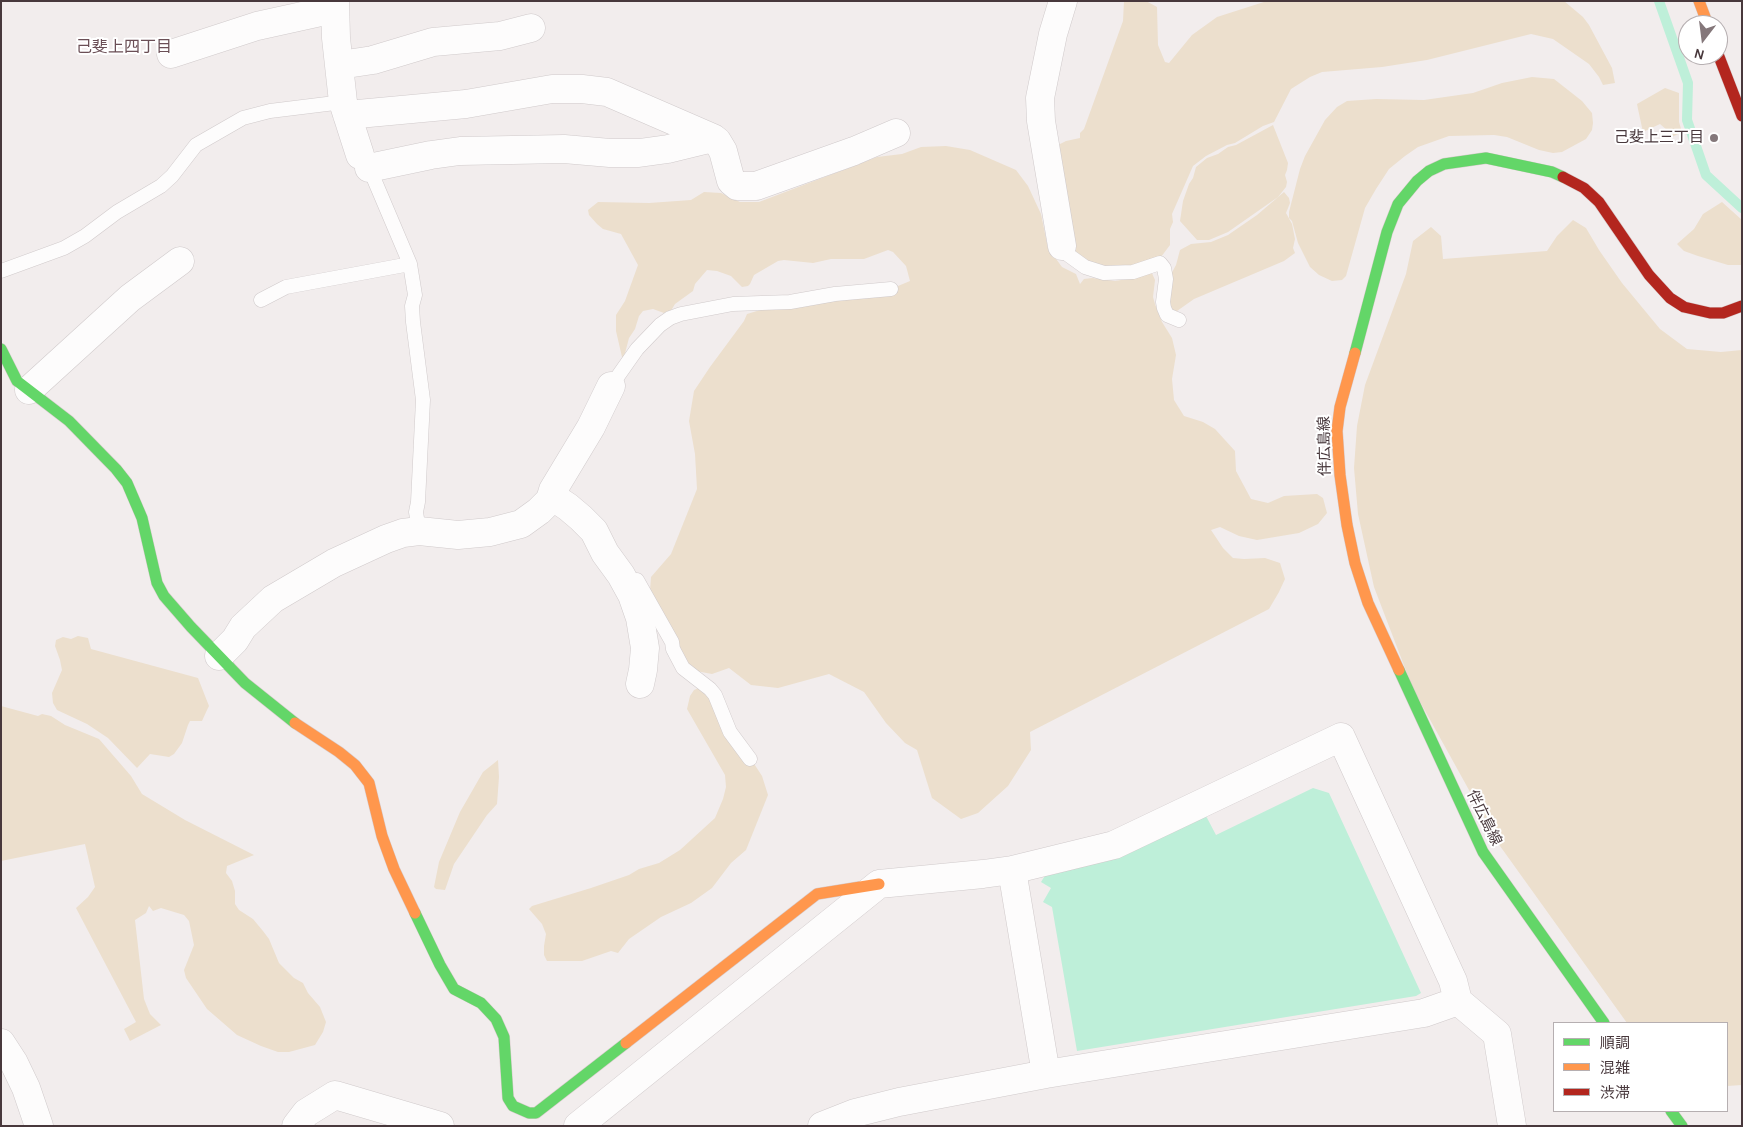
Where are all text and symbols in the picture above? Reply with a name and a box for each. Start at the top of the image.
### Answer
north arrow [1678,15,1728,65]
district label: 己斐上四丁目 [76,37,172,57]
text: N [1692,44,1706,64]
place label: 己斐上三丁目 [1614,129,1704,147]
marker: 己斐上三丁目 [1708,132,1720,144]
street label: 伴広島線 [1315,416,1335,476]
street label: 伴広島線 [1463,787,1505,849]
legend [1553,1022,1728,1112]
text: 順調 [1600,1034,1630,1052]
text: 混雑 [1600,1059,1630,1077]
text: 渋滞 [1600,1084,1630,1102]

